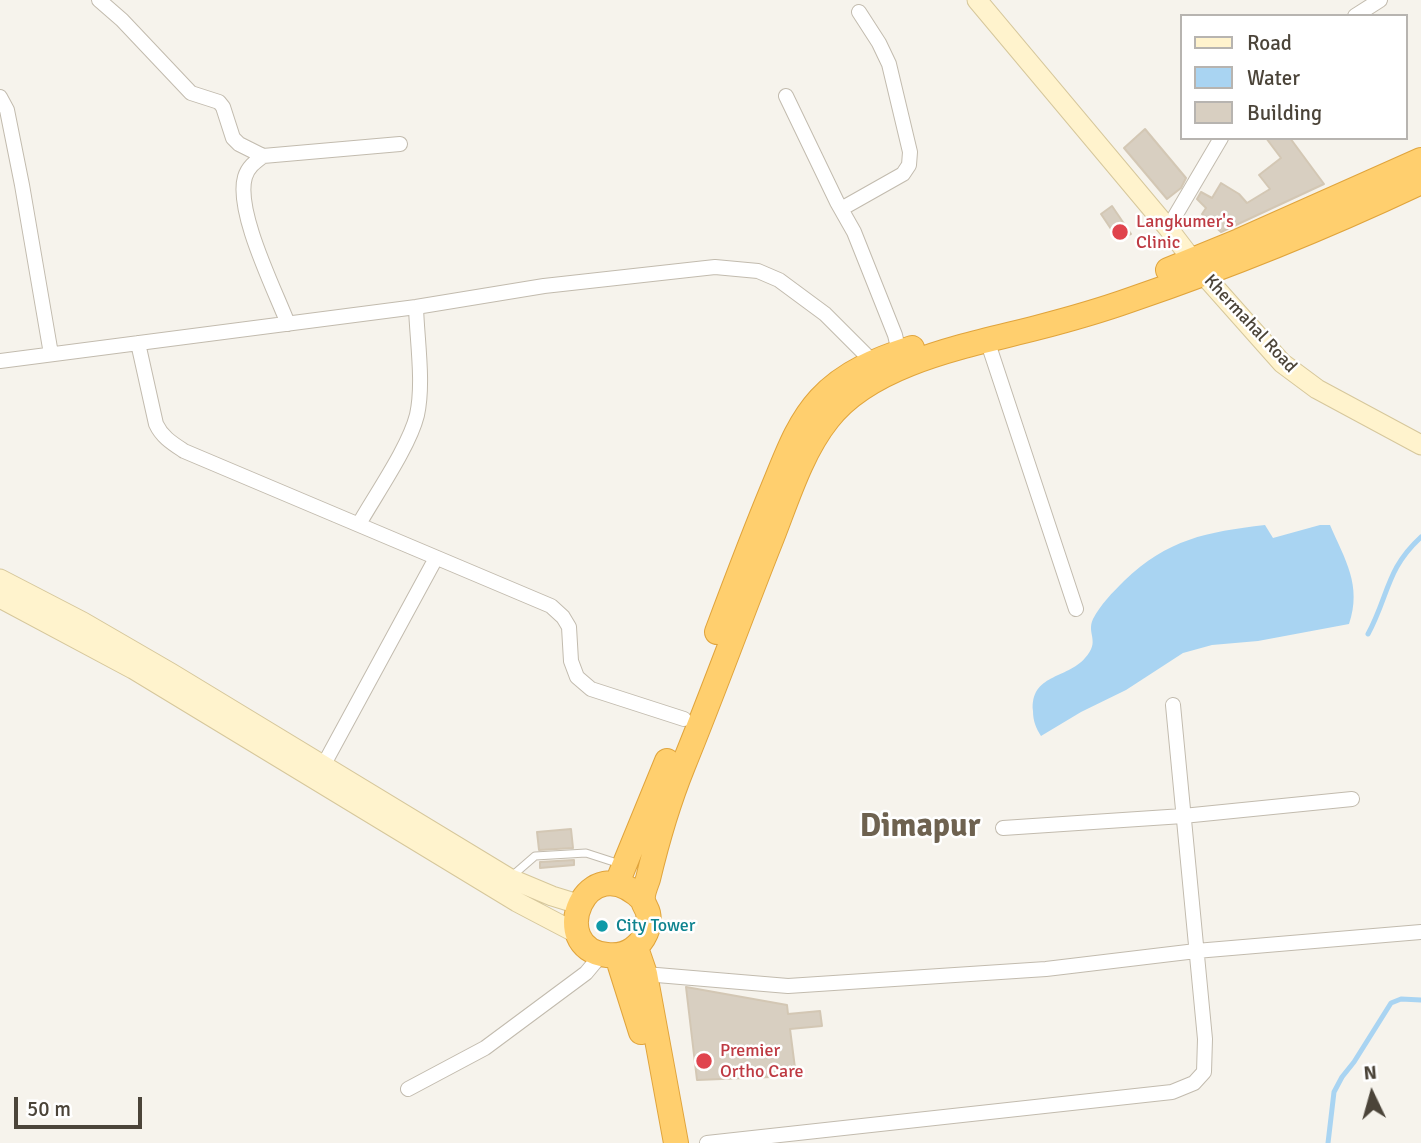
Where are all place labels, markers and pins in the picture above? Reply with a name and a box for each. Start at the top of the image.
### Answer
place label: Langkumer's Clinic [1136,211,1234,254]
marker: Langkumer's Clinic [1110,222,1130,242]
place label: City Tower [616,915,695,937]
marker: City Tower [594,918,610,934]
place label: Premier Ortho Care [720,1040,803,1082]
marker: Premier Ortho Care [694,1051,714,1071]

